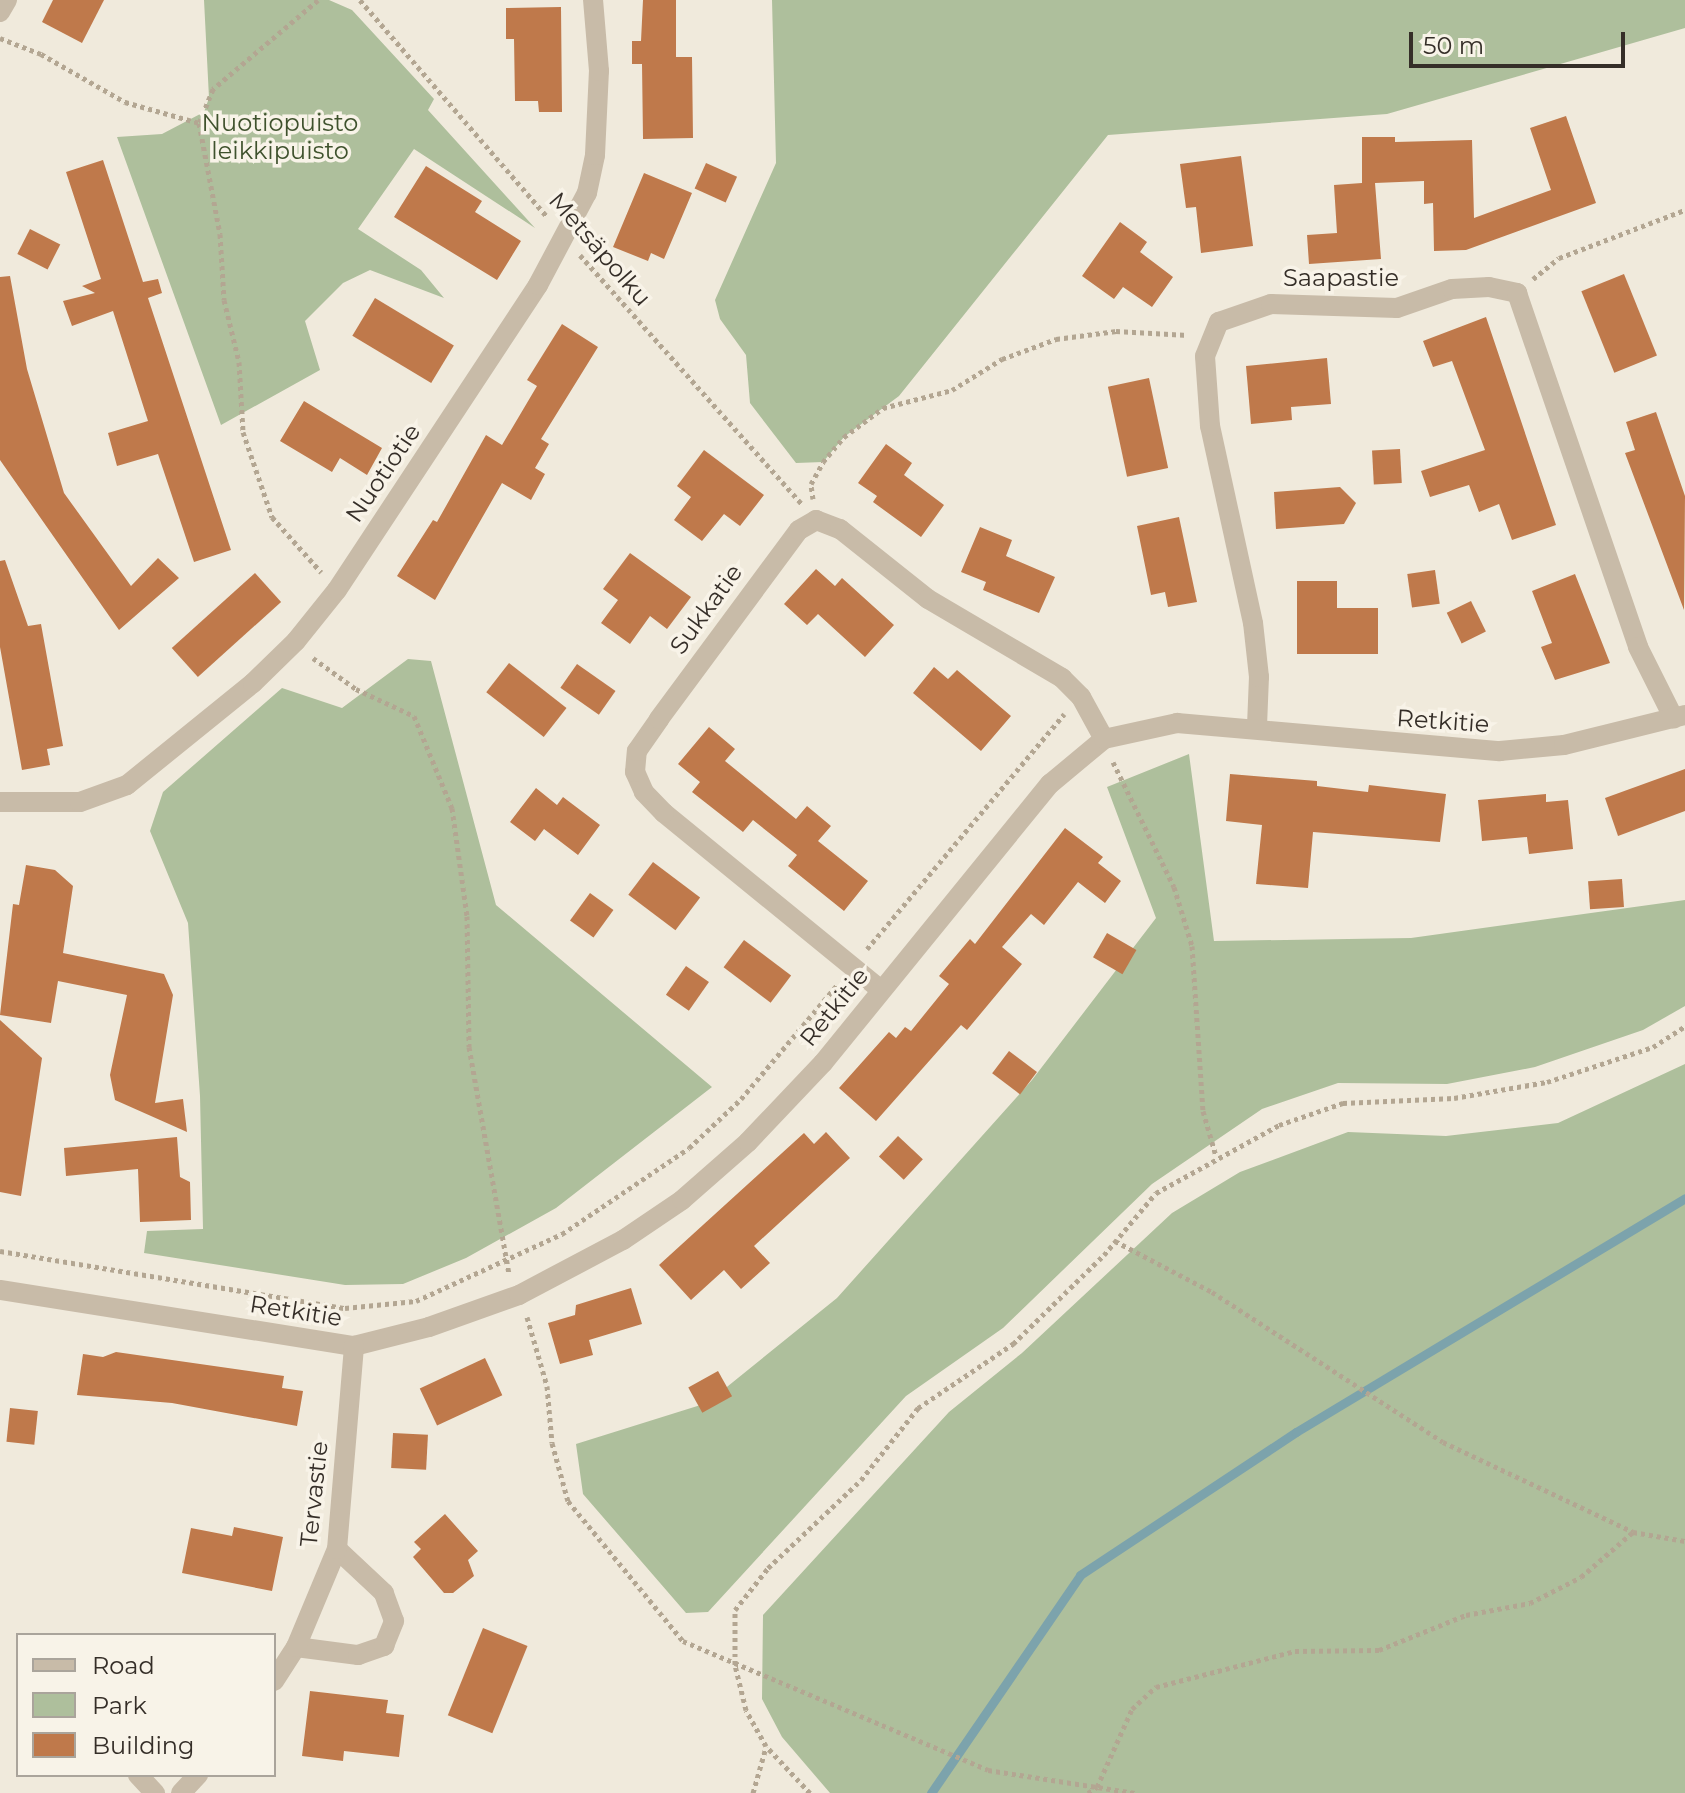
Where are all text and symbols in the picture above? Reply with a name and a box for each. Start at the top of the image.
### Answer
scale bar [1413,16,1629,66]
text: 50 m [1423,31,1484,60]
park label: Nuotiopuisto leikkipuisto [202,109,358,165]
street label: Metsäpolku [543,186,657,312]
street label: Saapastie [1283,264,1399,292]
street label: Nuotiotie [340,418,426,528]
street label: Sukkatie [664,558,748,660]
street label: Retkitie [1396,703,1490,739]
street label: Retkitie [794,962,874,1052]
street label: Retkitie [248,1290,344,1332]
street label: Tervastie [294,1440,334,1548]
legend [16,1633,276,1777]
text: Road [92,1651,155,1680]
text: Park [92,1691,147,1720]
text: Building [92,1731,195,1760]

